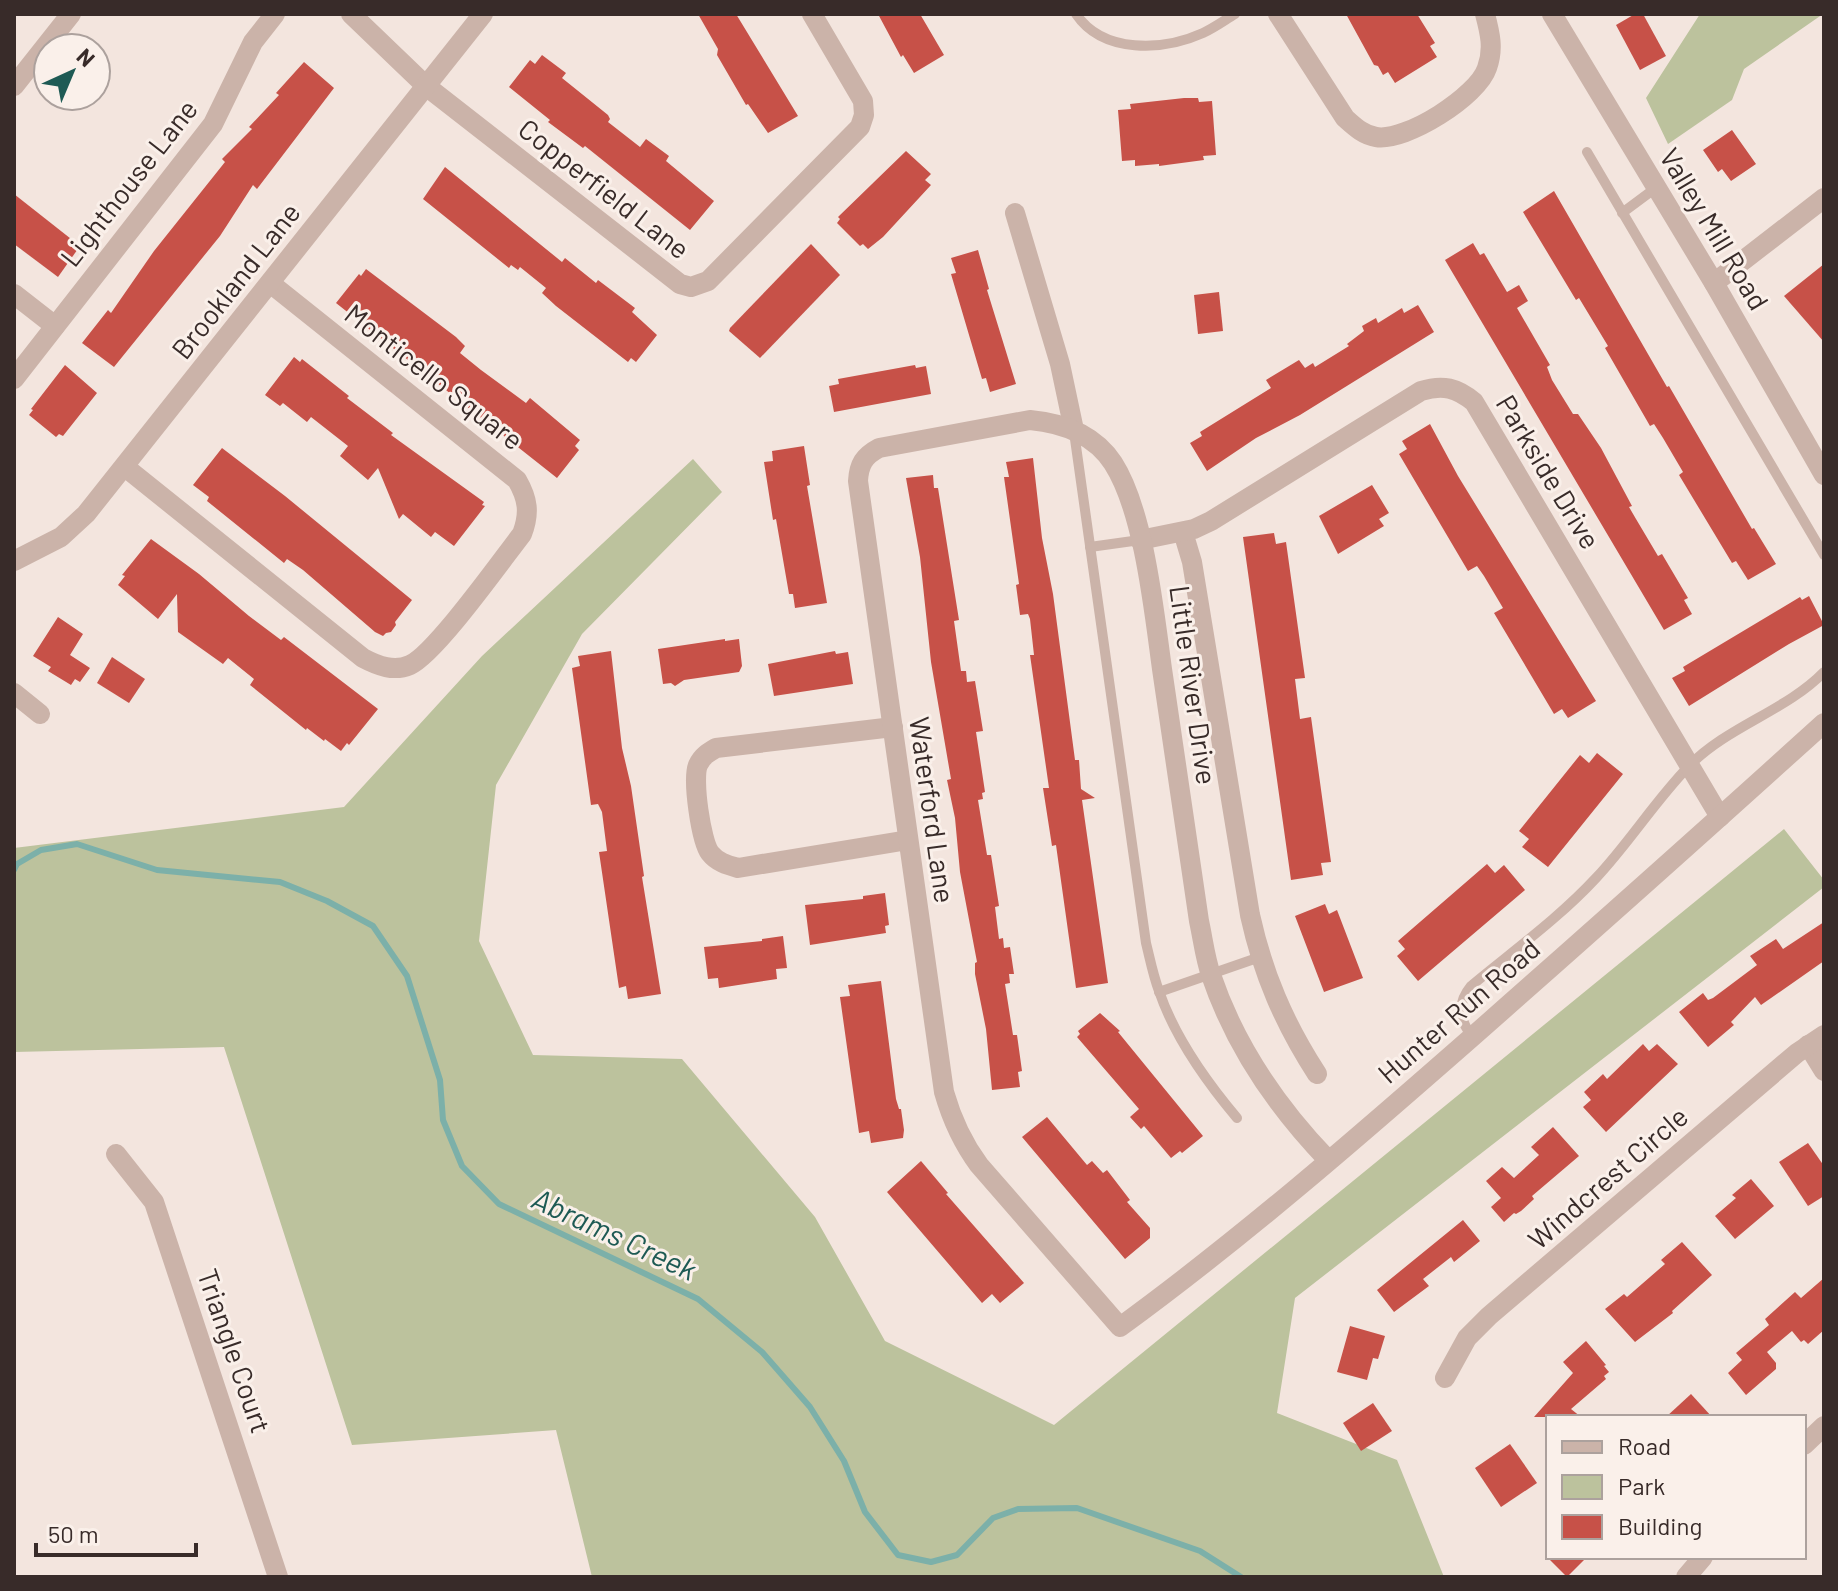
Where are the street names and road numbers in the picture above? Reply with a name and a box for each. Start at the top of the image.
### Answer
street label: Lighthouse Lane [52,92,204,273]
street label: Copperfield Lane [512,111,697,265]
street label: Valley Mill Road [1653,141,1777,316]
street label: Brookland Lane [164,196,307,365]
street label: Monticello Square [339,296,531,456]
street label: Parkside Drive [1490,388,1608,555]
street label: Little River Drive [1163,583,1225,787]
street label: Waterford Lane [903,715,963,905]
street label: Hunter Run Road [1370,931,1546,1090]
street label: Windcrest Circle [1521,1099,1694,1256]
street label: Triangle Court [191,1264,279,1437]

